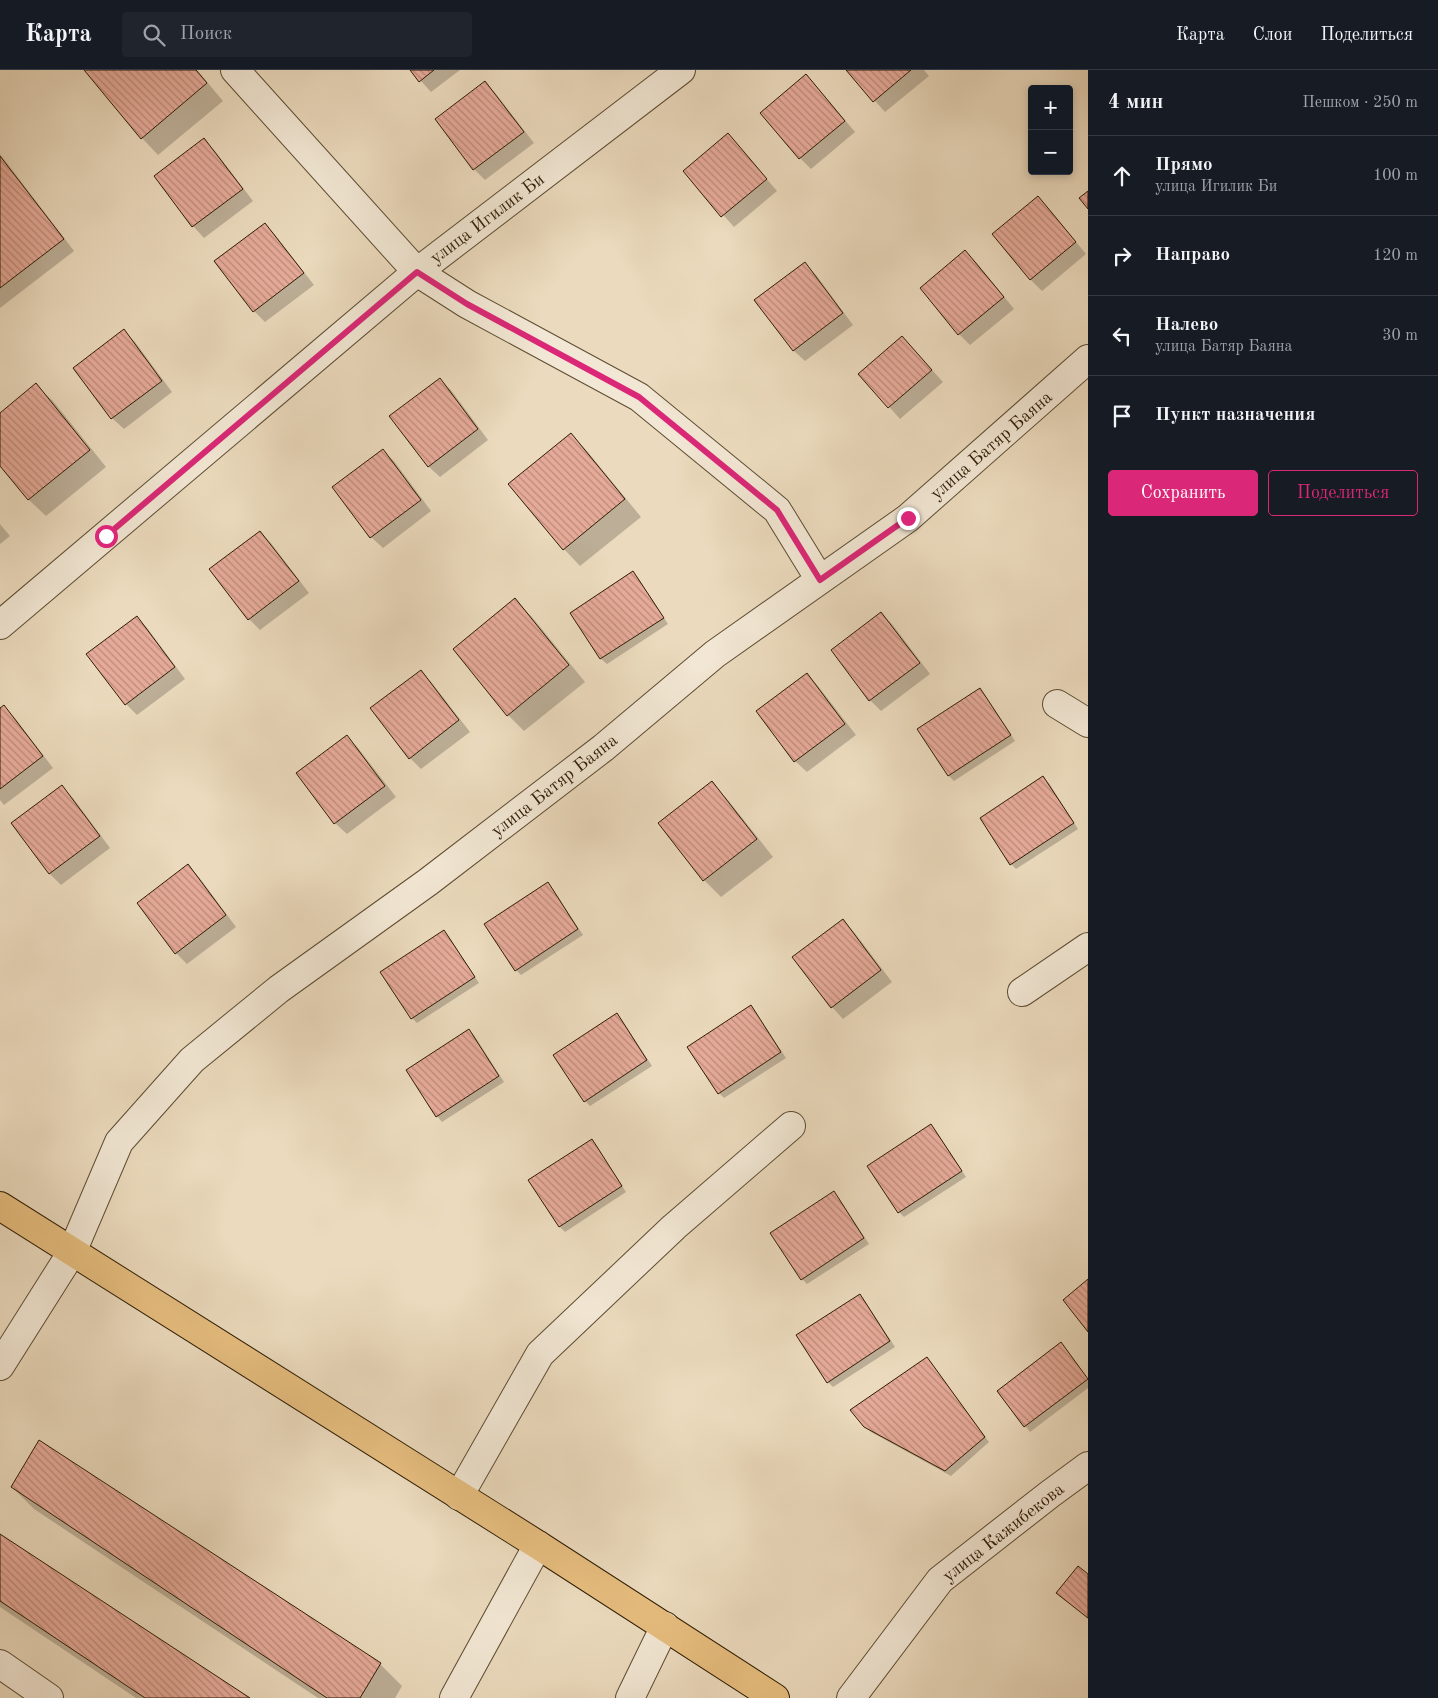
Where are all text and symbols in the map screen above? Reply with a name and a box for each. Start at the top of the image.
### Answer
search box [122,12,472,57]
icon: search [140,21,168,49]
text: Карта [25,23,92,47]
text: Поиск [180,25,232,44]
text: Карта [1176,26,1225,44]
text: Слои [1253,26,1292,44]
text: Поделиться [1320,26,1413,44]
map controls [1028,85,1073,175]
button: + [1028,85,1073,130]
text: 4 мин [1108,92,1163,113]
text: Пешком · 250 m [1302,95,1418,111]
button: − [1028,130,1073,175]
text: Прямо [1155,156,1213,175]
icon: ahead [1108,162,1136,190]
text: 100 m [1373,168,1418,184]
street label: улица Игилик Би [427,170,548,267]
text: улица Игилик Би [1155,179,1277,195]
icon: right [1108,242,1136,270]
text: Направо [1155,246,1230,265]
text: 120 m [1373,248,1418,264]
text: Налево [1155,316,1218,335]
icon: left [1108,322,1136,350]
text: 30 m [1382,328,1418,344]
text: улица Батяр Баяна [1155,339,1293,355]
street label: улица Батяр Баяна [927,388,1056,503]
icon: arrive [1108,402,1136,430]
text: Пункт назначения [1155,406,1315,425]
button: Сохранить [1108,470,1258,516]
button: Поделиться [1268,470,1418,516]
route end [897,507,920,530]
route start [95,525,118,548]
street label: улица Батяр Баяна [488,731,621,841]
street label: улица Кажибекова [940,1480,1068,1586]

